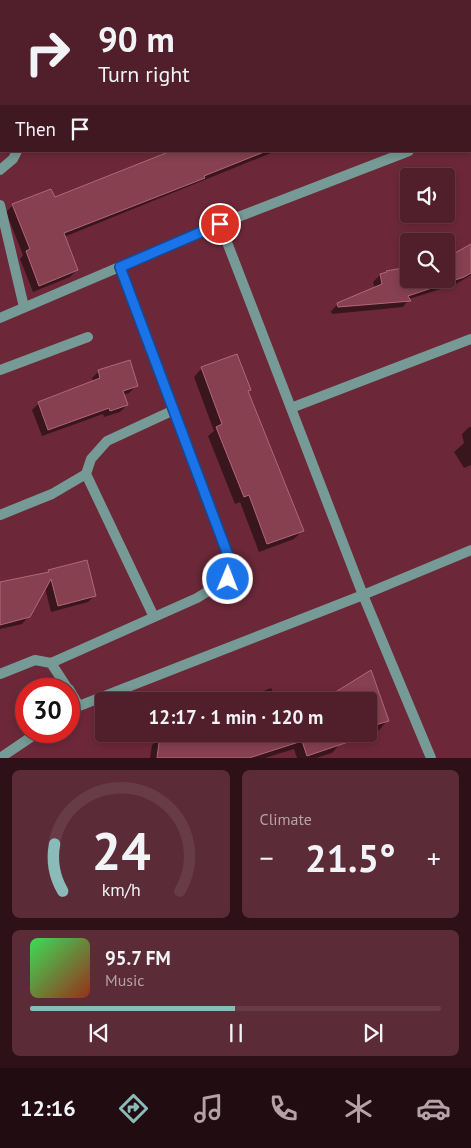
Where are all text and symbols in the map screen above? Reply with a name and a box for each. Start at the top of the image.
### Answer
text: 90 m [98,16,175,62]
icon: right [15,20,80,85]
text: Turn right [98,60,190,88]
icon: arrive [66,115,94,143]
text: Then [15,117,56,141]
map controls [400,168,455,288]
button: sound [400,168,455,223]
pin [199,203,241,245]
icon: arrive [206,210,234,238]
button: search [400,233,455,288]
position arrow [201,552,253,604]
speed limit sign: 30 [15,678,80,743]
text: 12:17 · 1 min · 120 m [149,705,323,729]
text: Climate [260,809,312,829]
text: 24 [91,817,150,884]
text: 21.5° [305,833,396,882]
text: − [260,839,274,876]
text: + [427,839,441,876]
text: km/h [101,878,140,901]
text: 95.7 FM [105,946,171,970]
text: Music [105,970,145,990]
icon: previous [85,1019,113,1047]
icon: pause [222,1019,250,1047]
icon: next [359,1019,387,1047]
icon: directions [116,1091,151,1126]
icon: music [191,1091,226,1126]
icon: phone [266,1091,301,1126]
icon: climate [341,1091,376,1126]
icon: car [416,1091,451,1126]
text: 12:16 [20,1094,76,1122]

